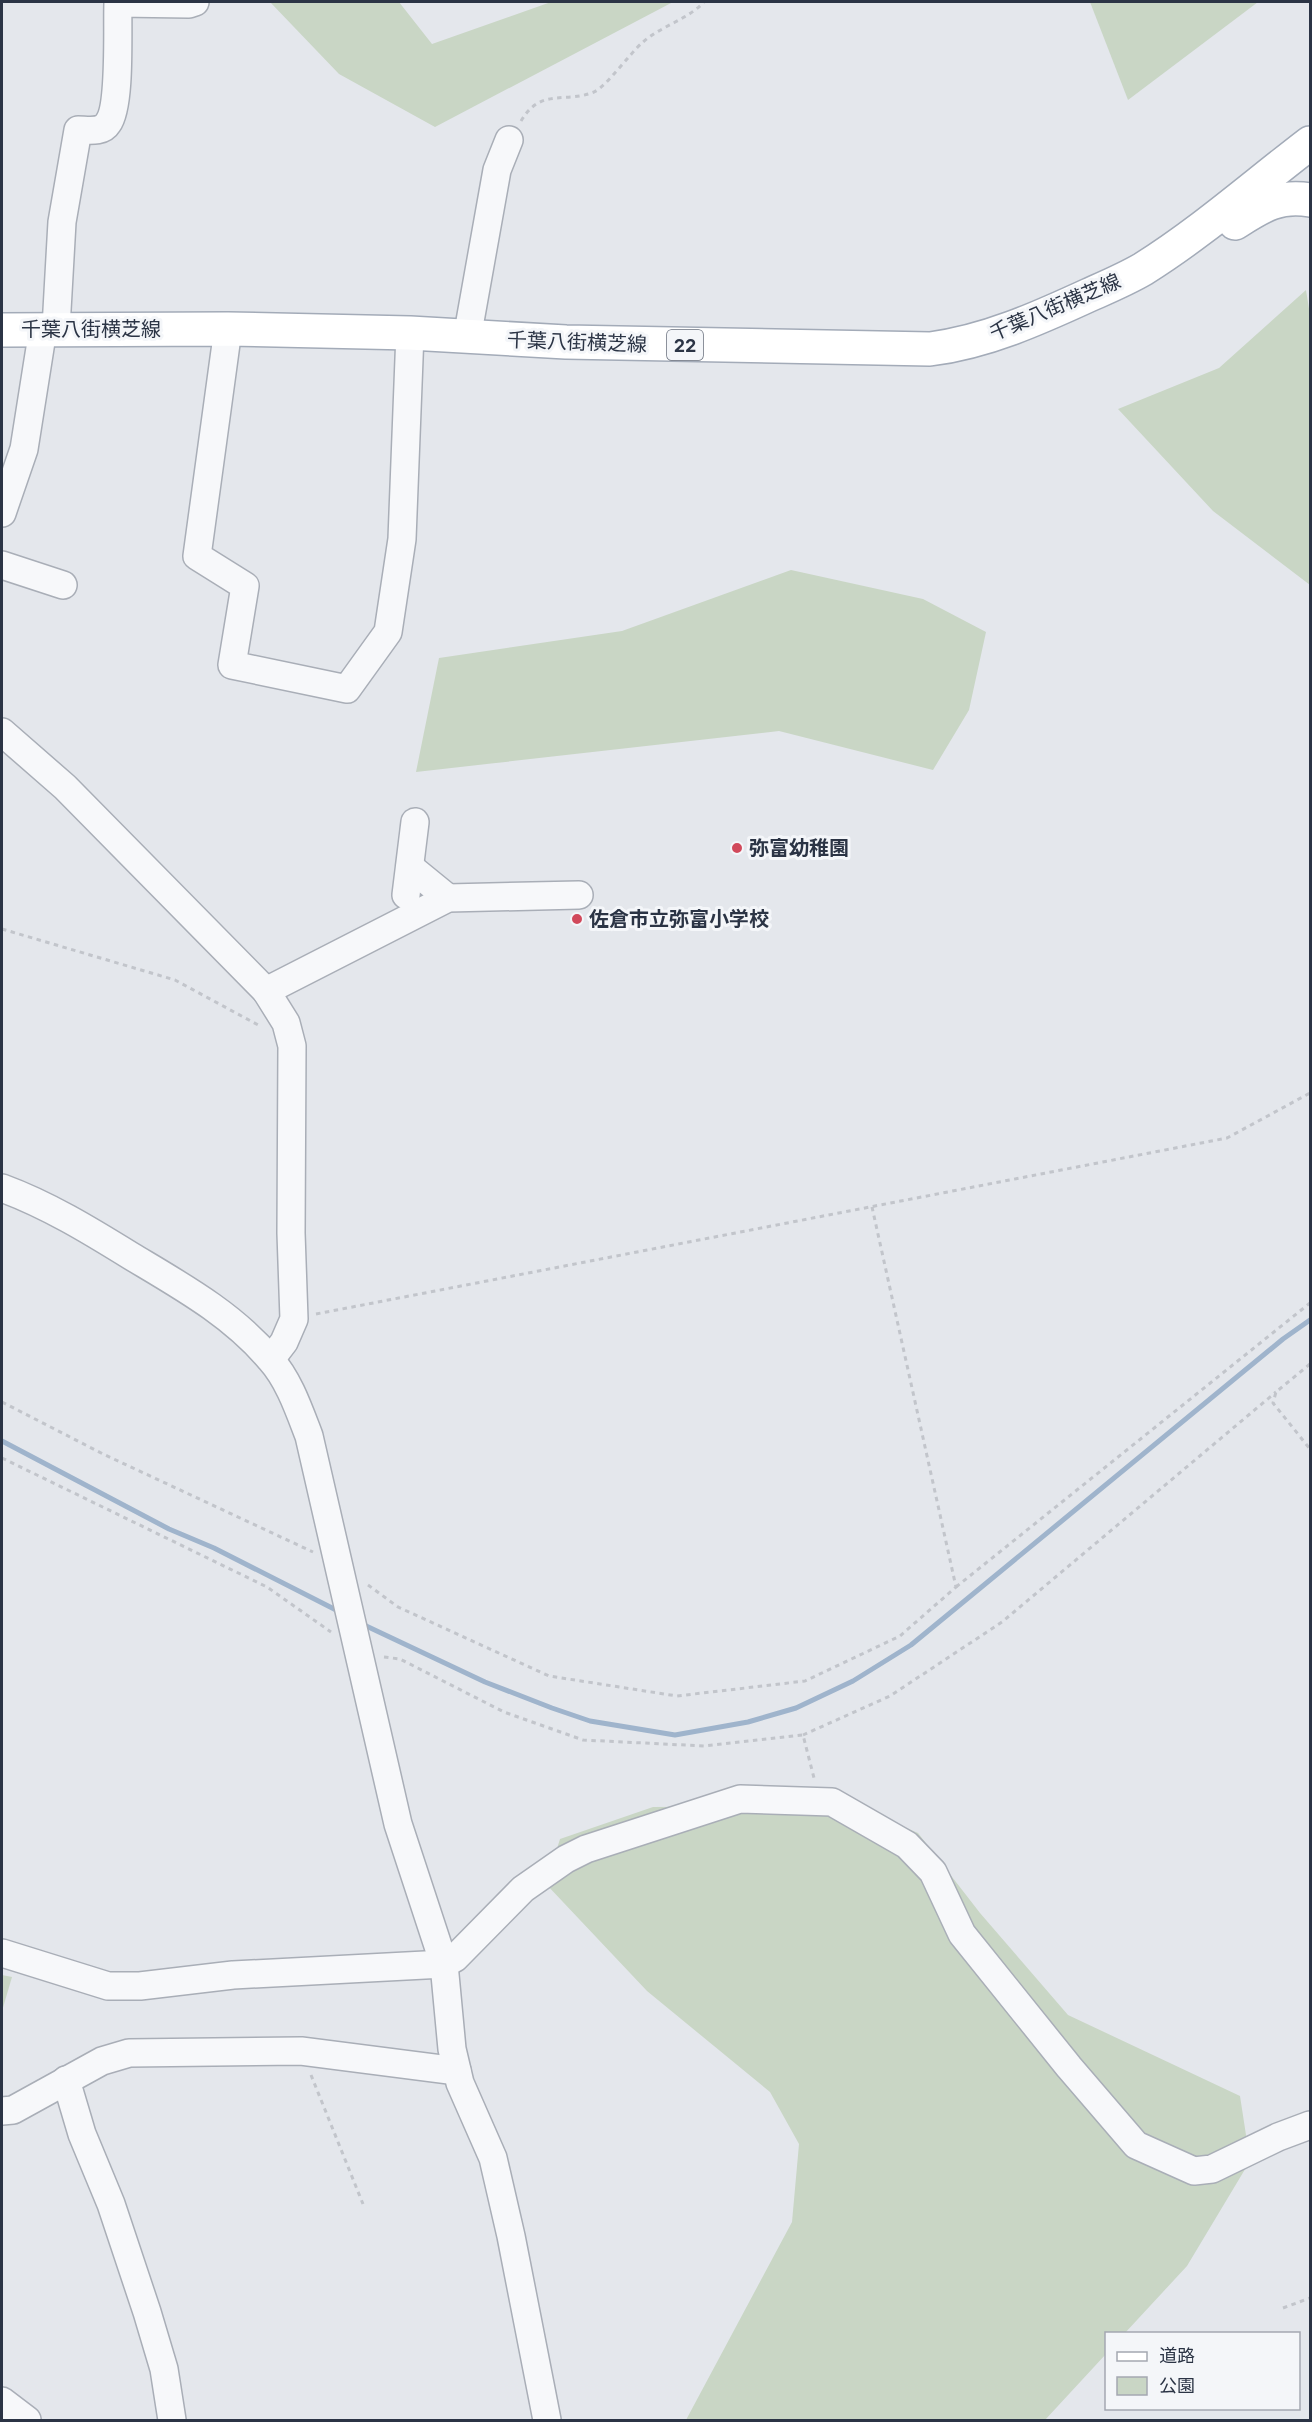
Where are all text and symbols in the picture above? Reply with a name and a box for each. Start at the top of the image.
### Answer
street label: 千葉八街横芝線 [986,269,1124,345]
street label: 千葉八街横芝線 [21,317,161,341]
street label: 千葉八街横芝線 [507,328,647,356]
road number: 22 [667,330,703,360]
place label: 弥富幼稚園 [749,836,849,860]
marker: 弥富幼稚園 [730,841,744,855]
place label: 佐倉市立弥富小学校 [589,907,769,931]
marker: 佐倉市立弥富小学校 [570,912,584,926]
legend [1105,2332,1300,2410]
text: 道路 [1159,2345,1195,2366]
text: 公園 [1159,2375,1195,2396]

